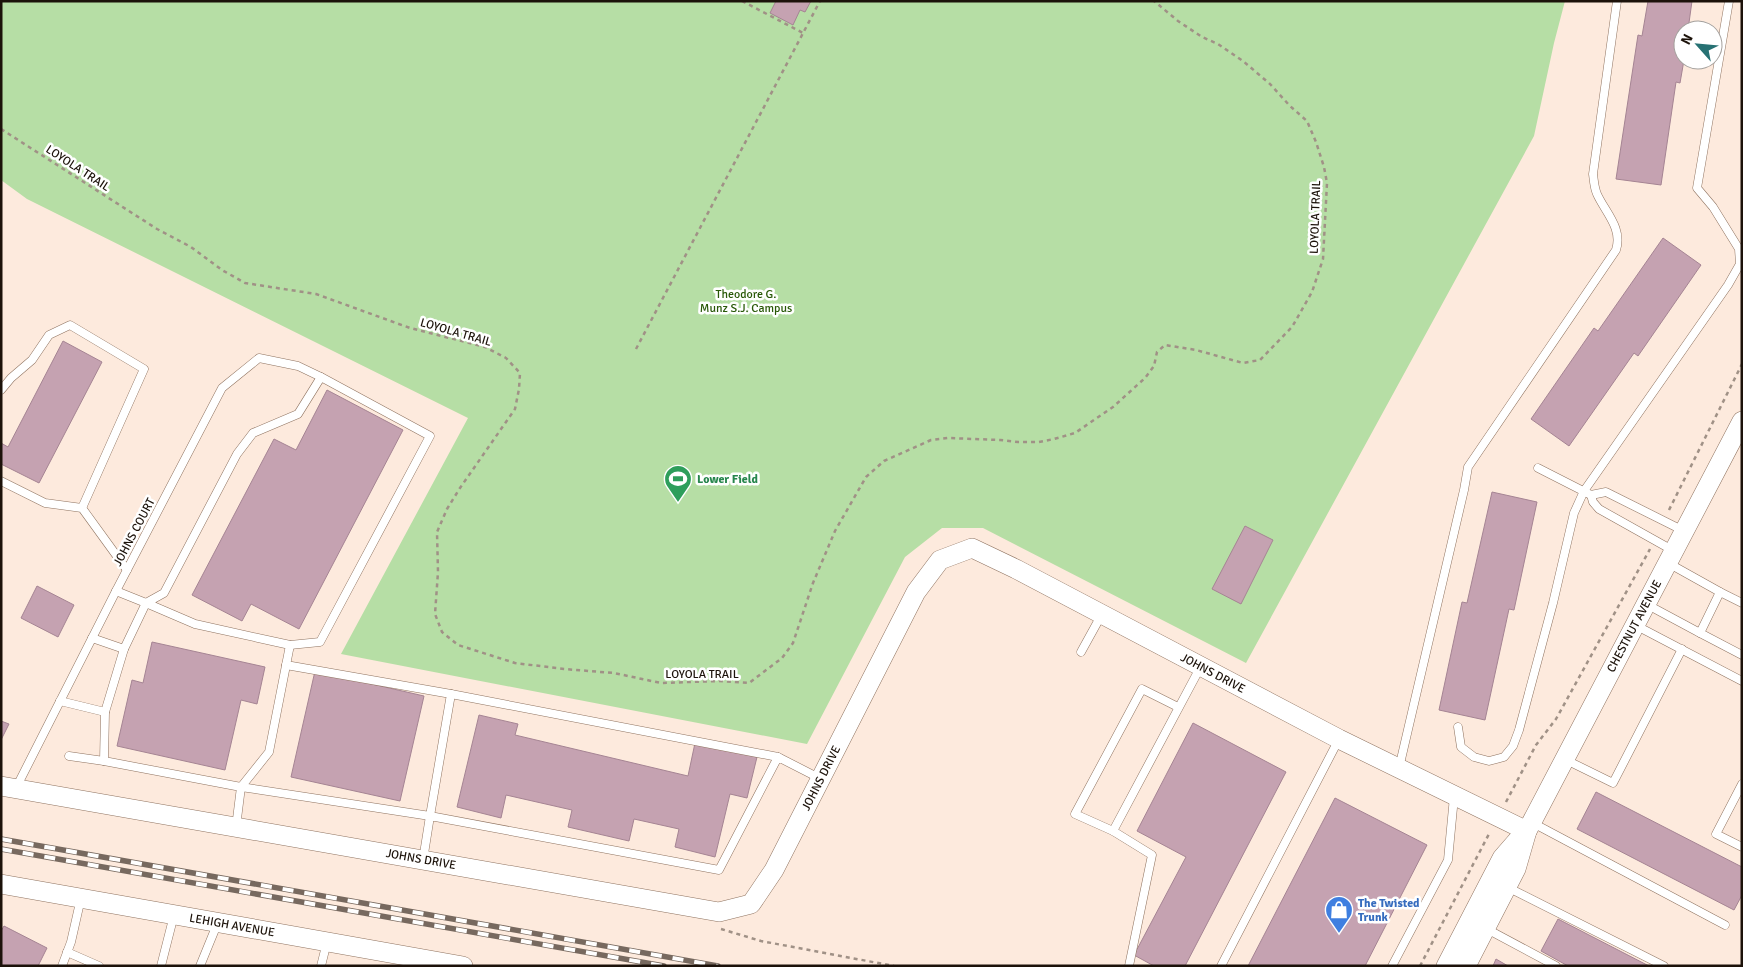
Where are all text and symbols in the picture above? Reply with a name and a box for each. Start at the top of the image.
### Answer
north arrow [1673,20,1723,70]
text: N [1677,31,1697,48]
street label: LOYOLA TRAIL [43,142,113,195]
street label: LOYOLA TRAIL [1307,180,1324,254]
park label: Theodore G. Munz S.J. Campus [700,287,792,316]
street label: LOYOLA TRAIL [418,315,493,350]
sports icon: Lower Field [663,464,693,503]
place label: Lower Field [697,472,758,487]
street label: JOHNS COURT [110,496,159,569]
street label: CHESTNUT AVENUE [1604,577,1665,675]
street label: JOHNS DRIVE [1178,650,1248,697]
street label: LOYOLA TRAIL [665,667,739,682]
street label: JOHNS DRIVE [799,743,844,813]
street label: JOHNS DRIVE [385,846,457,873]
shop icon: The Twisted Trunk [1324,895,1354,934]
place label: The Twisted Trunk [1358,896,1420,925]
street label: LEHIGH AVENUE [188,911,276,940]

